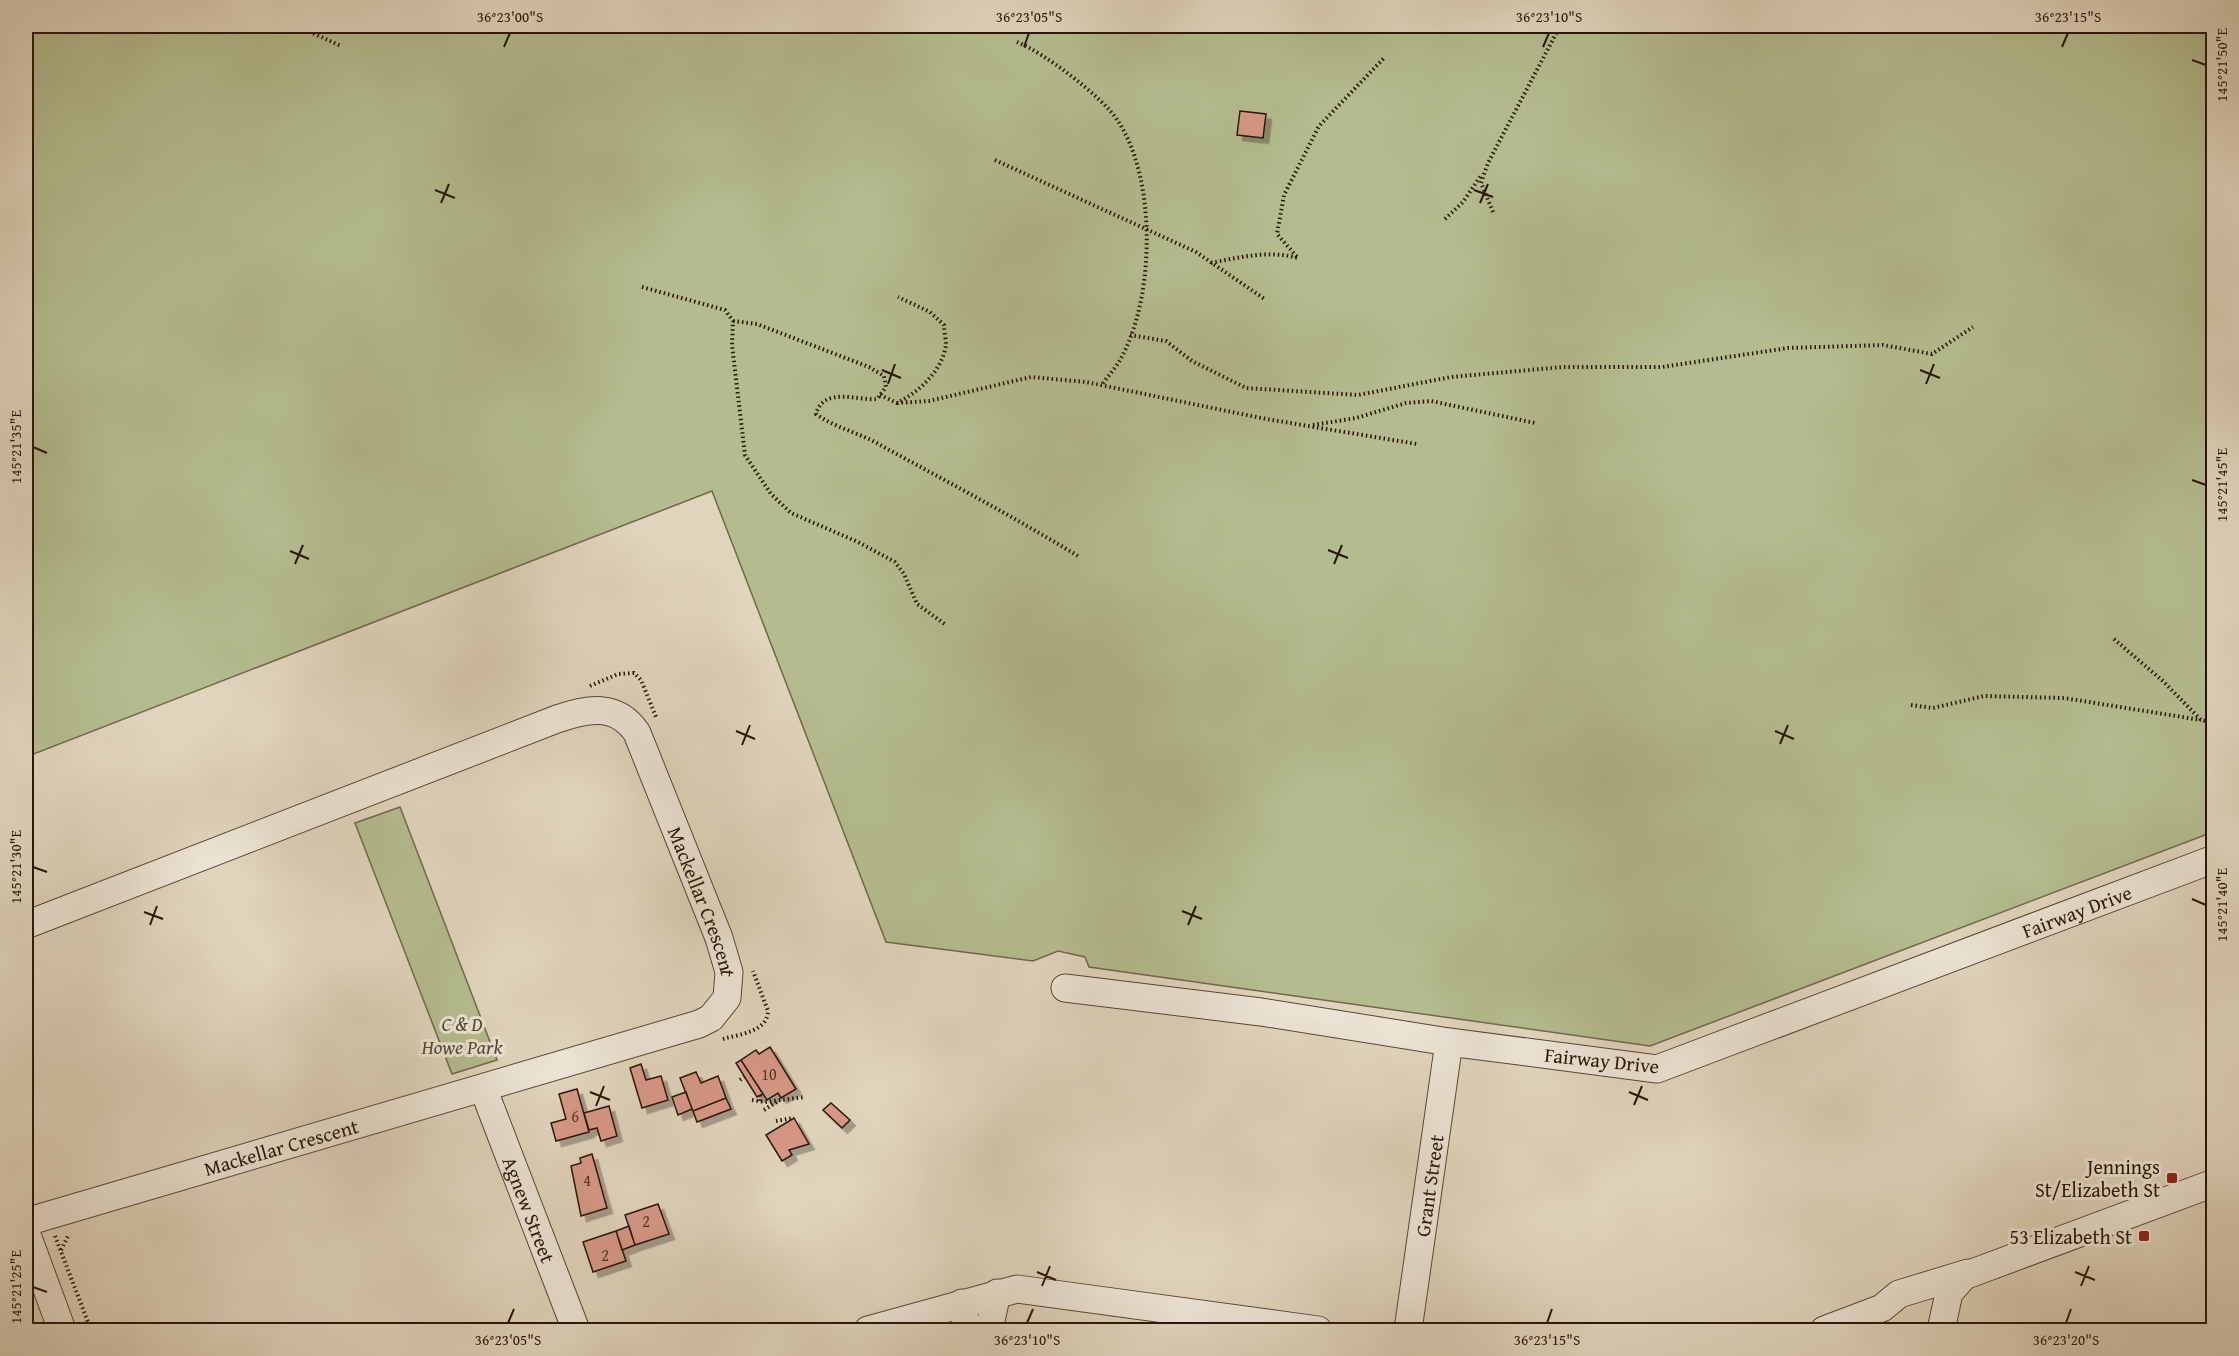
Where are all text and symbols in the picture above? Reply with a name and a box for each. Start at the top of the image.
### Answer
text: 36°23'00"S [477,6,543,27]
text: 36°23'05"S [996,6,1062,27]
text: 36°23'10"S [1516,6,1582,27]
text: 36°23'15"S [2035,6,2101,27]
text: 145°21'50"E [2211,28,2232,102]
text: 145°21'35"E [5,410,26,484]
text: 145°21'45"E [2211,448,2232,522]
street label: Mackellar Crescent [661,822,744,978]
text: 145°21'30"E [5,830,26,904]
text: 145°21'40"E [2211,868,2232,942]
street label: Fairway Drive [2018,877,2135,945]
park label: C & D Howe Park [420,1009,503,1061]
street label: Fairway Drive [1543,1040,1661,1080]
house number: 10 [761,1062,777,1086]
house number: 6 [571,1104,579,1128]
street label: Mackellar Crescent [200,1111,362,1183]
street label: Grant Street [1407,1133,1450,1238]
street label: Agnew Street [496,1152,563,1267]
place label: Jennings St/Elizabeth St [2035,1152,2160,1204]
house number: 4 [583,1168,591,1192]
marker: Jennings St/Elizabeth St [2165,1171,2179,1185]
house number: 2 [642,1209,650,1233]
place label: 53 Elizabeth St [2010,1222,2132,1251]
marker: 53 Elizabeth St [2137,1229,2151,1243]
house number: 2 [601,1243,609,1267]
text: 145°21'25"E [5,1250,26,1324]
text: 36°23'05"S [475,1329,541,1350]
text: 36°23'10"S [994,1329,1060,1350]
text: 36°23'15"S [1514,1329,1580,1350]
text: 36°23'20"S [2033,1329,2099,1350]

